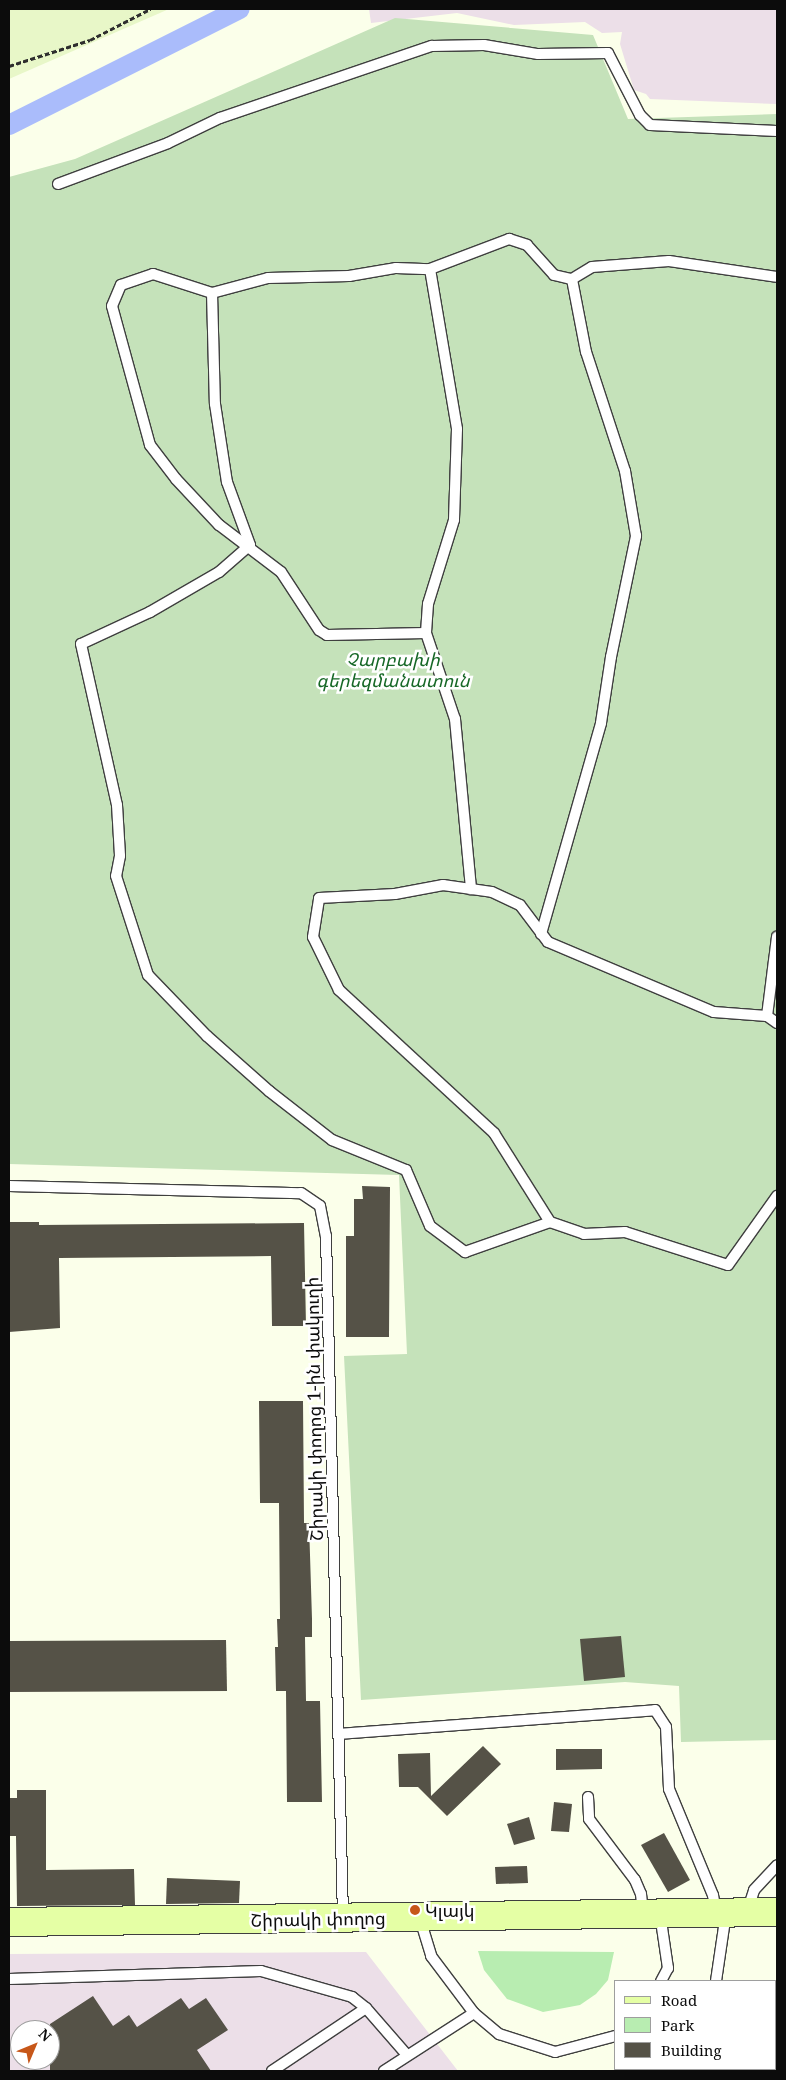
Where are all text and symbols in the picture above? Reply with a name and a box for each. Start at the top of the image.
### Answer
park label: Չարբախի գերեզմանատուն [316,649,470,692]
street label: Շիրակի փողոց 1-ին փակուղի [301,1277,327,1541]
place label: Կլայկ [425,1899,475,1921]
marker: Կլայկ [409,1904,421,1916]
street label: Շիրակի փողոց [250,1907,386,1931]
legend [614,1980,776,2070]
text: Road [661,1990,697,2010]
text: Park [661,2015,694,2035]
north arrow [10,2020,60,2070]
text: N [35,2024,56,2045]
text: Building [661,2040,722,2060]

